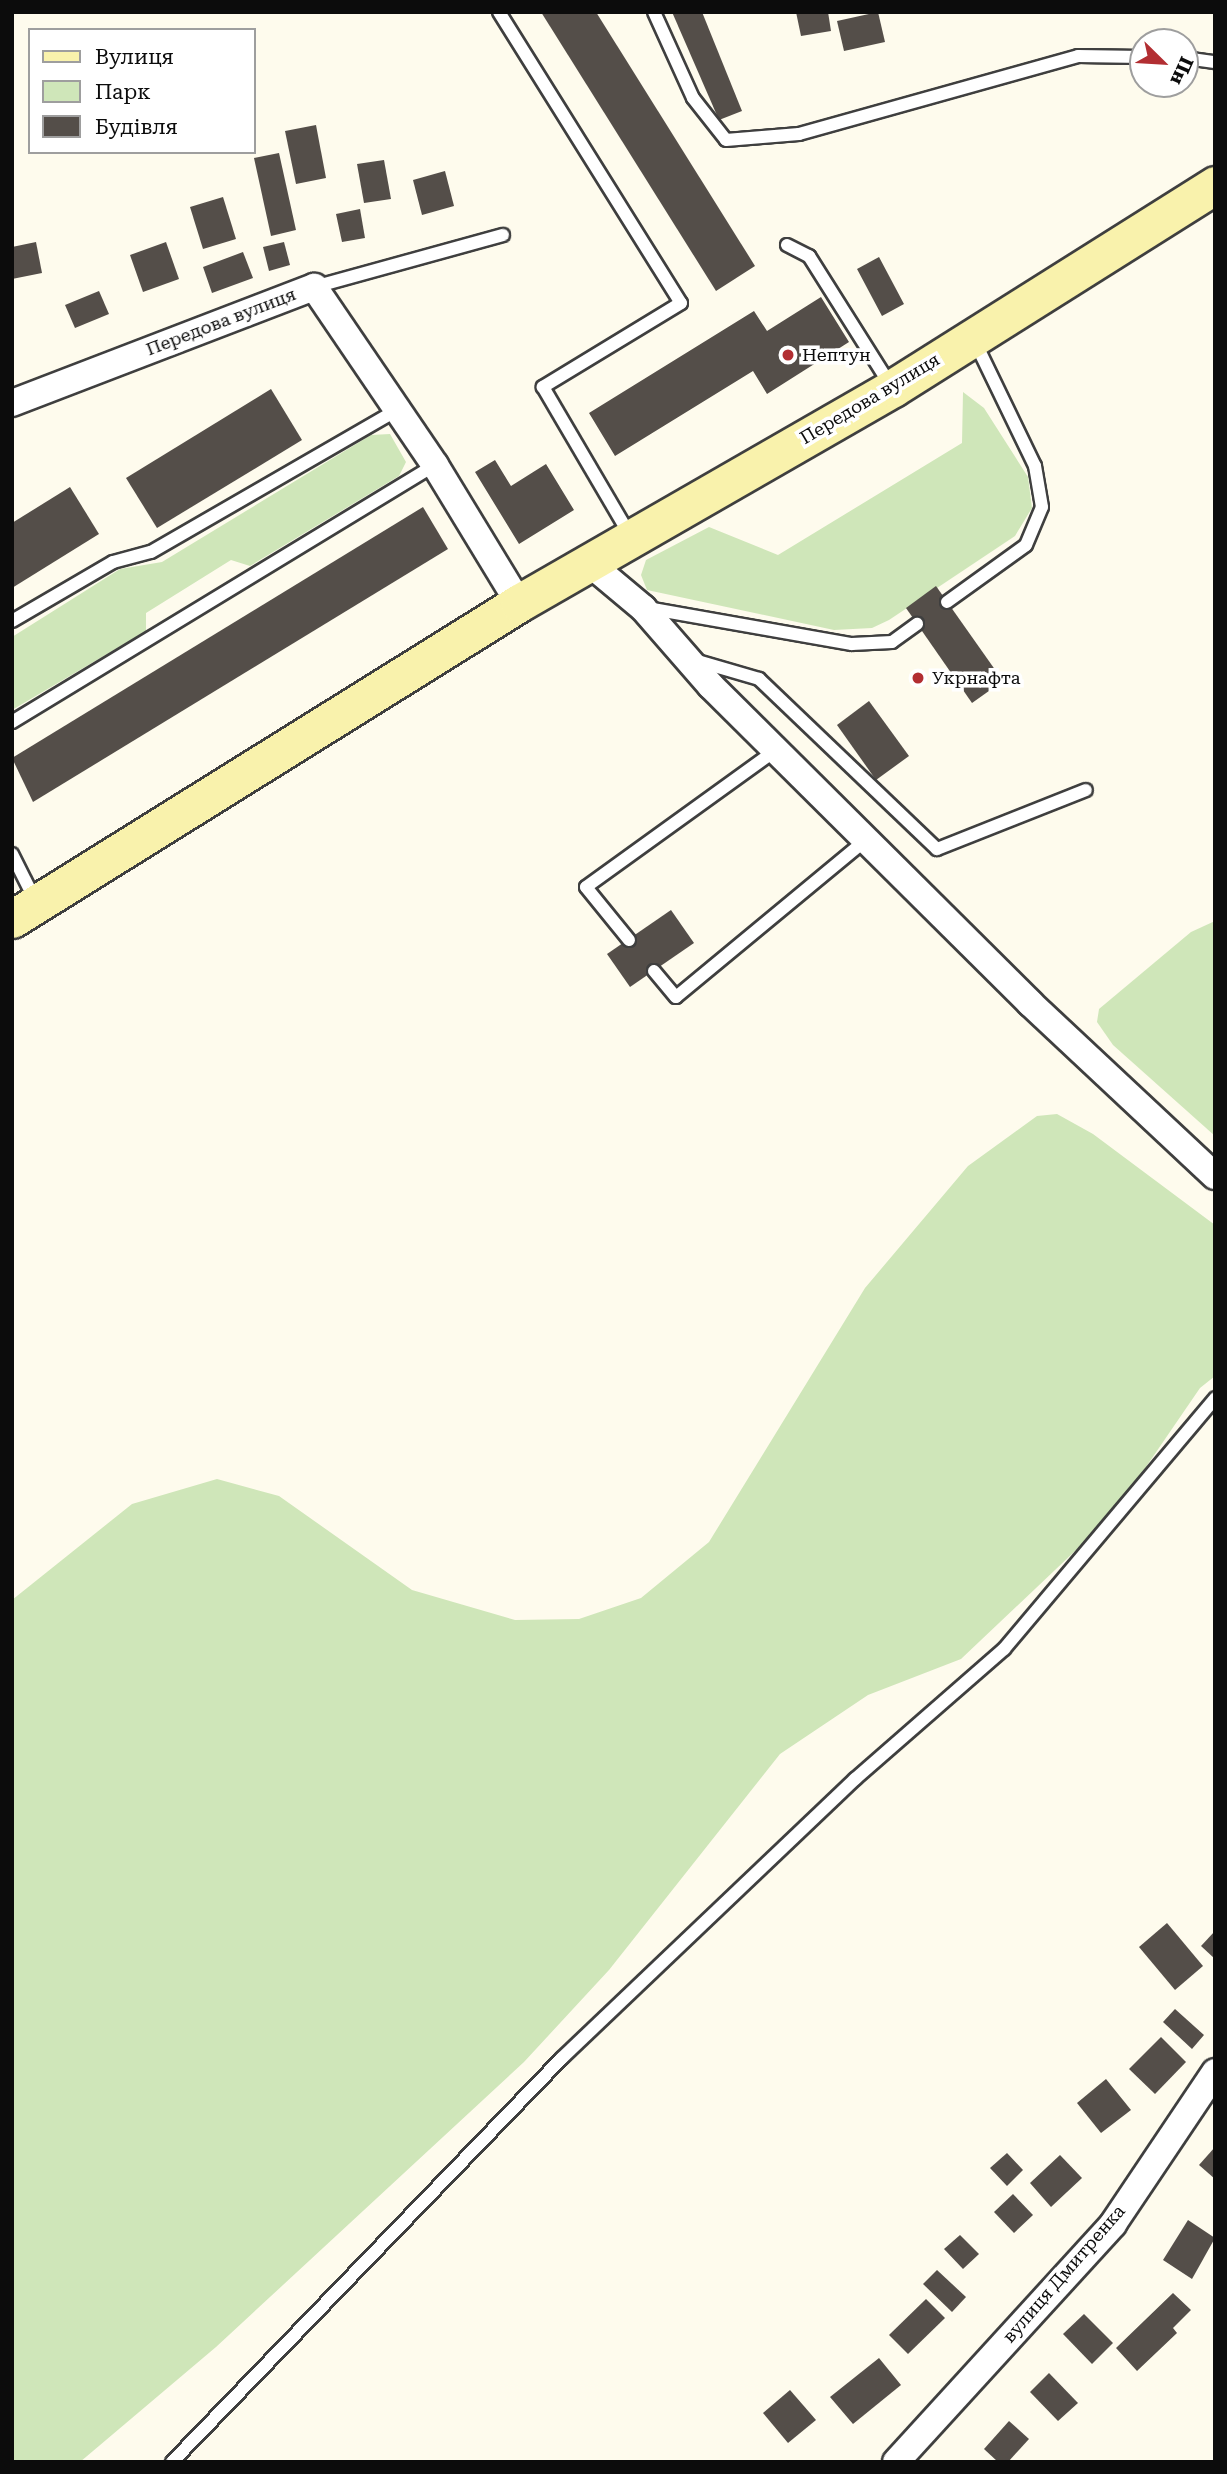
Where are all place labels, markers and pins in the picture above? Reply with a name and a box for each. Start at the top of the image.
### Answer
place label: Нептун [802,344,871,366]
marker: Нептун [780,347,796,363]
place label: Укрнафта [932,667,1021,689]
marker: Укрнафта [910,670,926,686]

